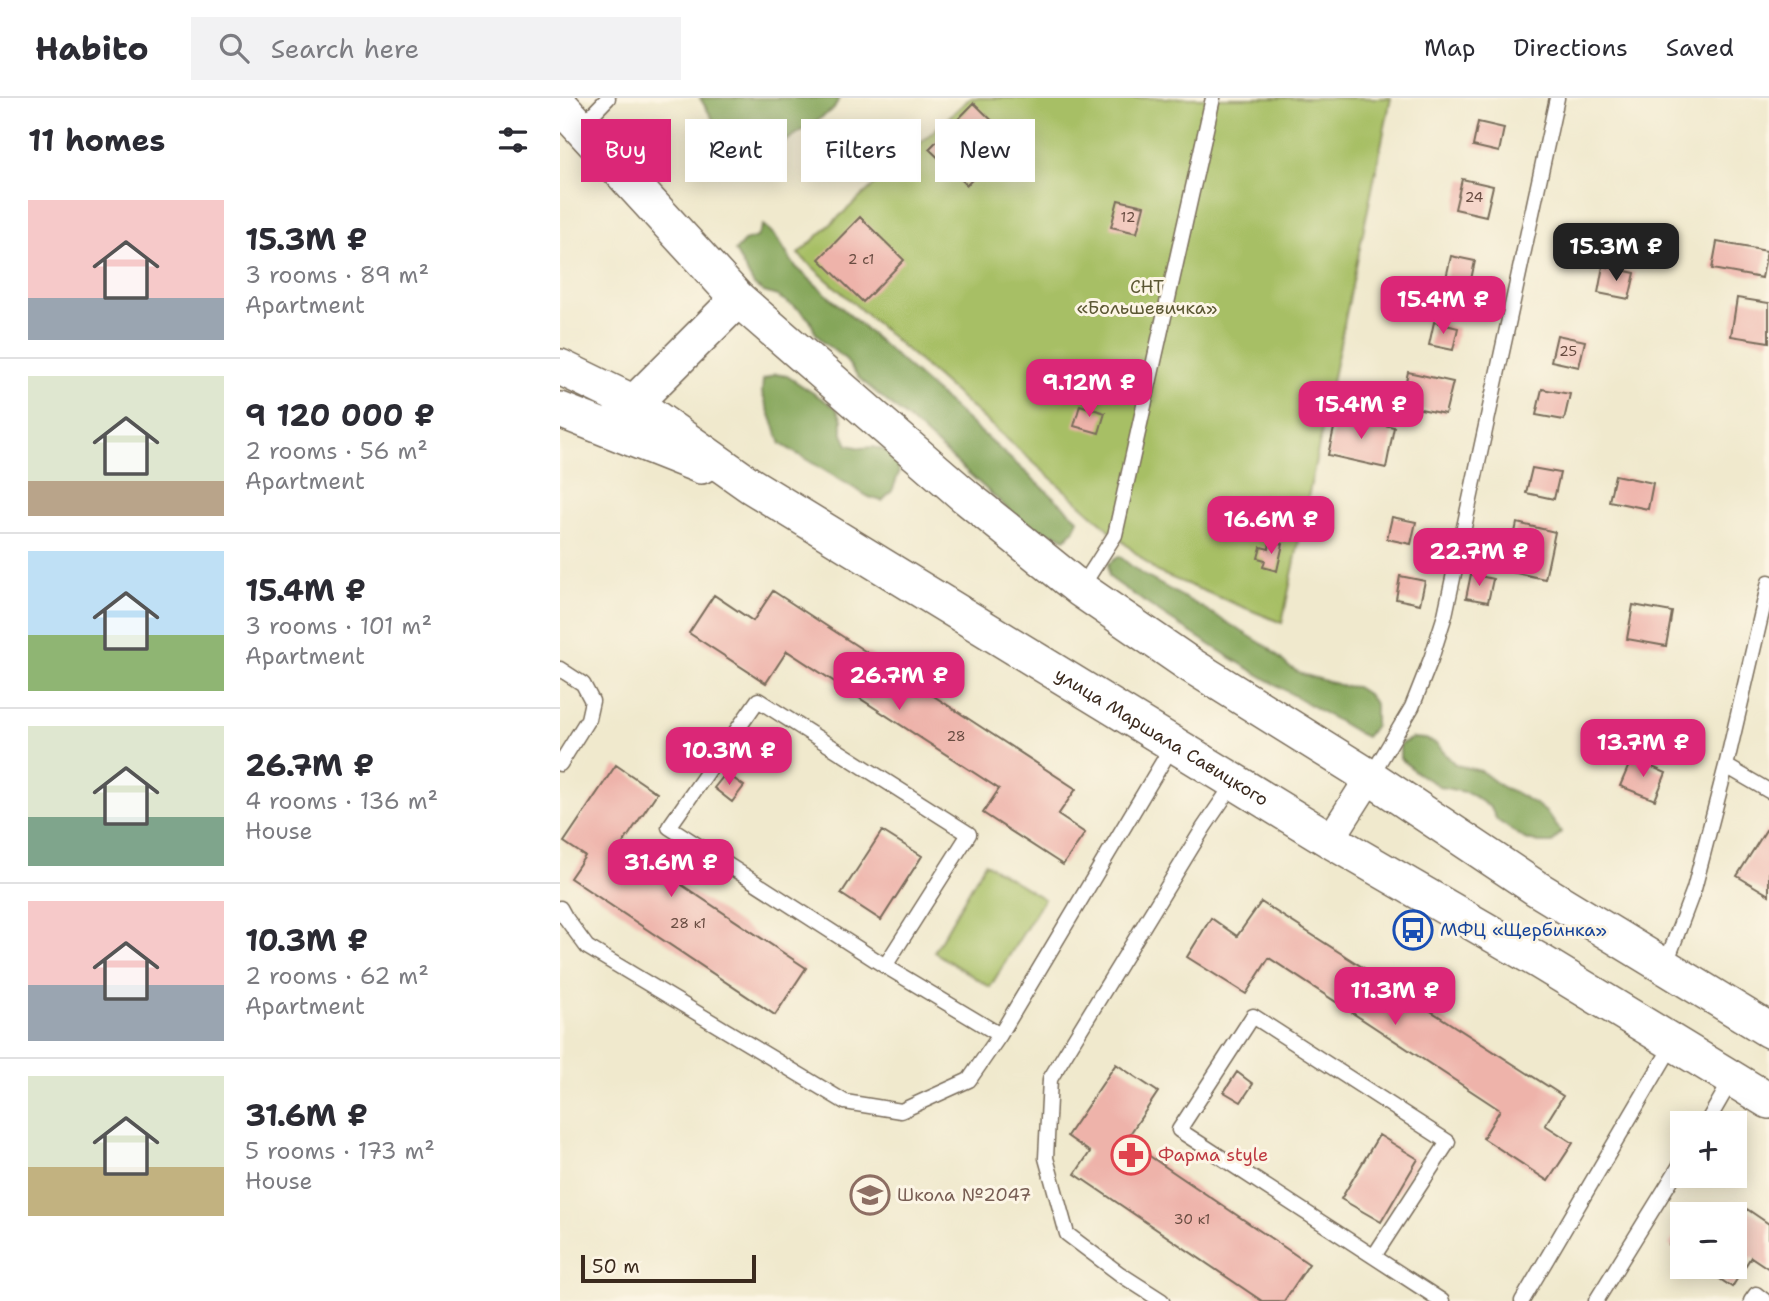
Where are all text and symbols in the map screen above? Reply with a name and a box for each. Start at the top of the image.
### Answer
search box [191,17,681,80]
text: Habito [35,26,149,71]
icon: search [215,29,253,67]
text: Search here [271,31,419,66]
text: Map [1424,32,1475,64]
text: Directions [1513,32,1628,64]
text: Saved [1666,32,1734,64]
chip: Buy [581,119,671,182]
chip: Rent [685,119,787,182]
chip: Filters [801,119,921,182]
chip: New [935,119,1035,182]
text: 11 homes [28,120,165,161]
icon: filters [494,121,532,159]
house number: 24 [1465,188,1484,206]
house number: 12 [1121,208,1135,226]
text: 15.3M ₽ [245,219,367,260]
pin: 15.3M ₽ [1551,223,1681,283]
icon: home [84,228,168,312]
text: 15.3M ₽ [1569,231,1663,261]
house number: 2 с1 [848,250,874,268]
text: 3 rooms · 89 m² [245,260,429,290]
park label: СНТ «Большевичка» [1077,275,1217,320]
pin: 15.4M ₽ [1378,276,1508,336]
text: 15.4M ₽ [1397,284,1489,314]
text: Apartment [245,290,365,320]
house number: 25 [1559,342,1577,360]
pin: 9.12M ₽ [1024,360,1154,419]
text: 9.12M ₽ [1042,367,1136,397]
pin: 15.4M ₽ [1296,382,1426,441]
text: 15.4M ₽ [1315,389,1407,419]
text: 9 120 000 ₽ [245,395,435,436]
icon: home [84,404,168,488]
text: 2 rooms · 56 m² [245,436,428,466]
text: Apartment [245,466,365,496]
pin: 16.6M ₽ [1206,496,1336,556]
text: 16.6M ₽ [1223,504,1319,534]
pin: 22.7M ₽ [1414,528,1544,588]
text: 22.7M ₽ [1429,536,1529,566]
text: 15.4M ₽ [245,570,366,611]
icon: home [84,579,168,663]
text: 3 rooms · 101 m² [245,611,432,641]
text: Apartment [245,641,365,671]
pin: 26.7M ₽ [834,652,964,712]
text: 26.7M ₽ [849,660,949,690]
street label: улица Маршала Савицкого [1050,662,1273,812]
pin: 13.7M ₽ [1578,720,1708,779]
house number: 28 [946,727,966,745]
text: 13.7M ₽ [1596,727,1690,757]
pin: 10.3M ₽ [664,728,794,787]
text: 10.3M ₽ [682,735,776,765]
text: 26.7M ₽ [245,745,374,786]
icon: home [84,754,168,838]
text: 4 rooms · 136 m² [245,786,438,816]
text: House [245,816,313,846]
pin: 31.6M ₽ [606,840,736,899]
text: 31.6M ₽ [624,847,718,877]
bus stop icon: МФЦ «Щербинка» [1392,909,1434,951]
house number: 28 к1 [670,914,706,932]
place label: МФЦ «Щербинка» [1440,918,1607,942]
text: 10.3M ₽ [245,920,368,961]
icon: home [84,929,168,1013]
text: 2 rooms · 62 m² [245,961,429,991]
pin: 11.3M ₽ [1330,968,1460,1027]
text: 11.3M ₽ [1350,975,1440,1005]
text: Apartment [245,991,365,1021]
text: 31.6M ₽ [245,1095,368,1136]
icon: home [84,1104,168,1188]
map controls [1670,1111,1747,1279]
button: + [1670,1111,1747,1188]
pharmacy icon: Фарма style [1110,1134,1152,1176]
text: 5 rooms · 173 m² [245,1136,435,1166]
place label: Фарма style [1158,1143,1268,1167]
text: House [245,1166,313,1196]
school or university icon: Школа №2047 [849,1174,891,1216]
place label: Школа №2047 [897,1183,1031,1207]
button: − [1670,1202,1747,1279]
house number: 30 к1 [1174,1210,1210,1228]
scale bar [581,1252,756,1284]
text: 50 m [592,1254,640,1279]

